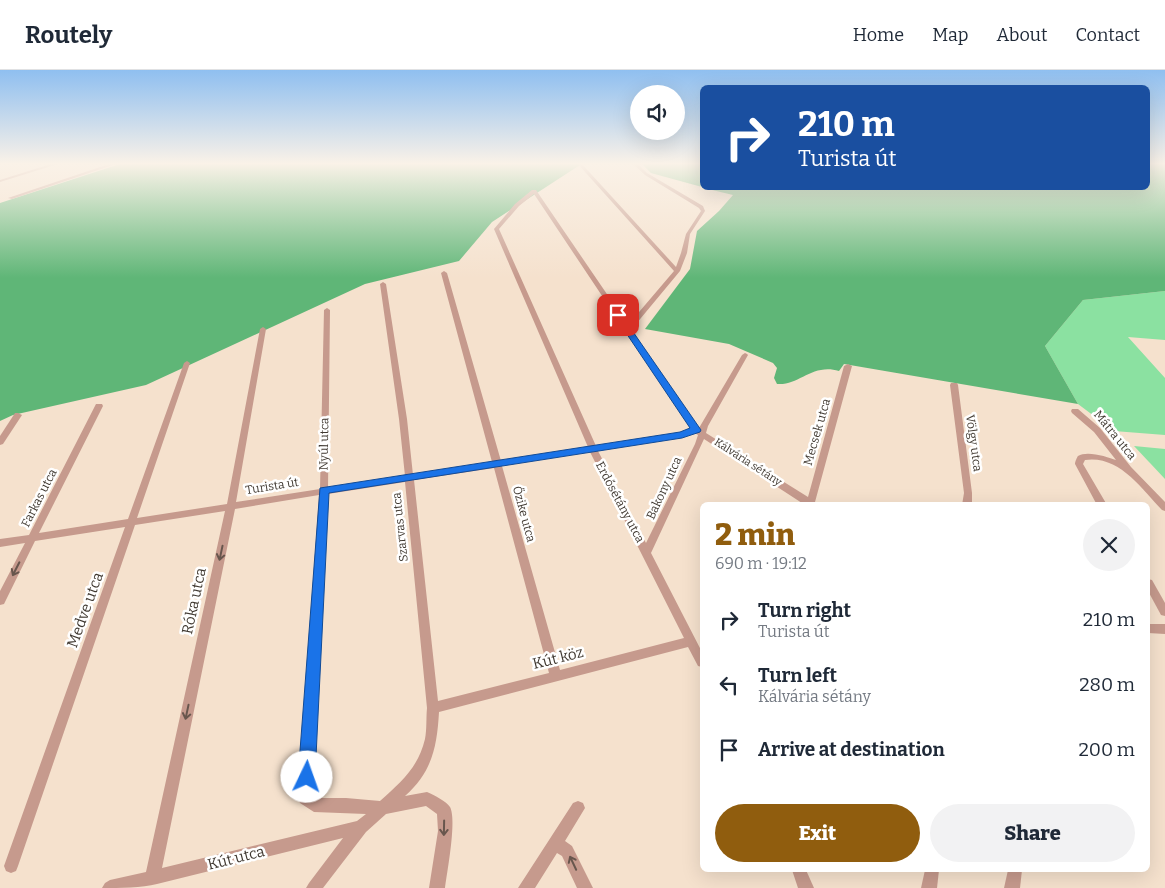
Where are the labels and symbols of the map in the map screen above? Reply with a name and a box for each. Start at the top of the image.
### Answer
pin [597,294,639,336]
street label: Mecsek utca [801,397,833,467]
street label: Mátra utca [1091,407,1139,463]
street label: Völgy utca [963,414,985,473]
street label: Nyúl utca [317,417,331,471]
street label: Kálvária sétány [712,435,784,489]
street label: Bakony utca [643,454,685,522]
street label: Erdősétány utca [593,459,647,545]
street label: Farkas utca [18,466,60,529]
street label: Turista út [244,475,300,497]
street label: Őzike utca [510,484,539,544]
street label: Szarvas utca [389,491,411,562]
one-way arrow [216,544,225,560]
one-way arrow [11,562,21,577]
street label: Róka utca [178,566,210,636]
street label: Medve utca [63,570,107,650]
street label: Kút köz [531,643,585,673]
one-way arrow [182,703,191,719]
position arrow [280,750,332,802]
one-way arrow [440,819,449,835]
street label: Kút utca [206,842,266,874]
one-way arrow [568,856,577,871]

